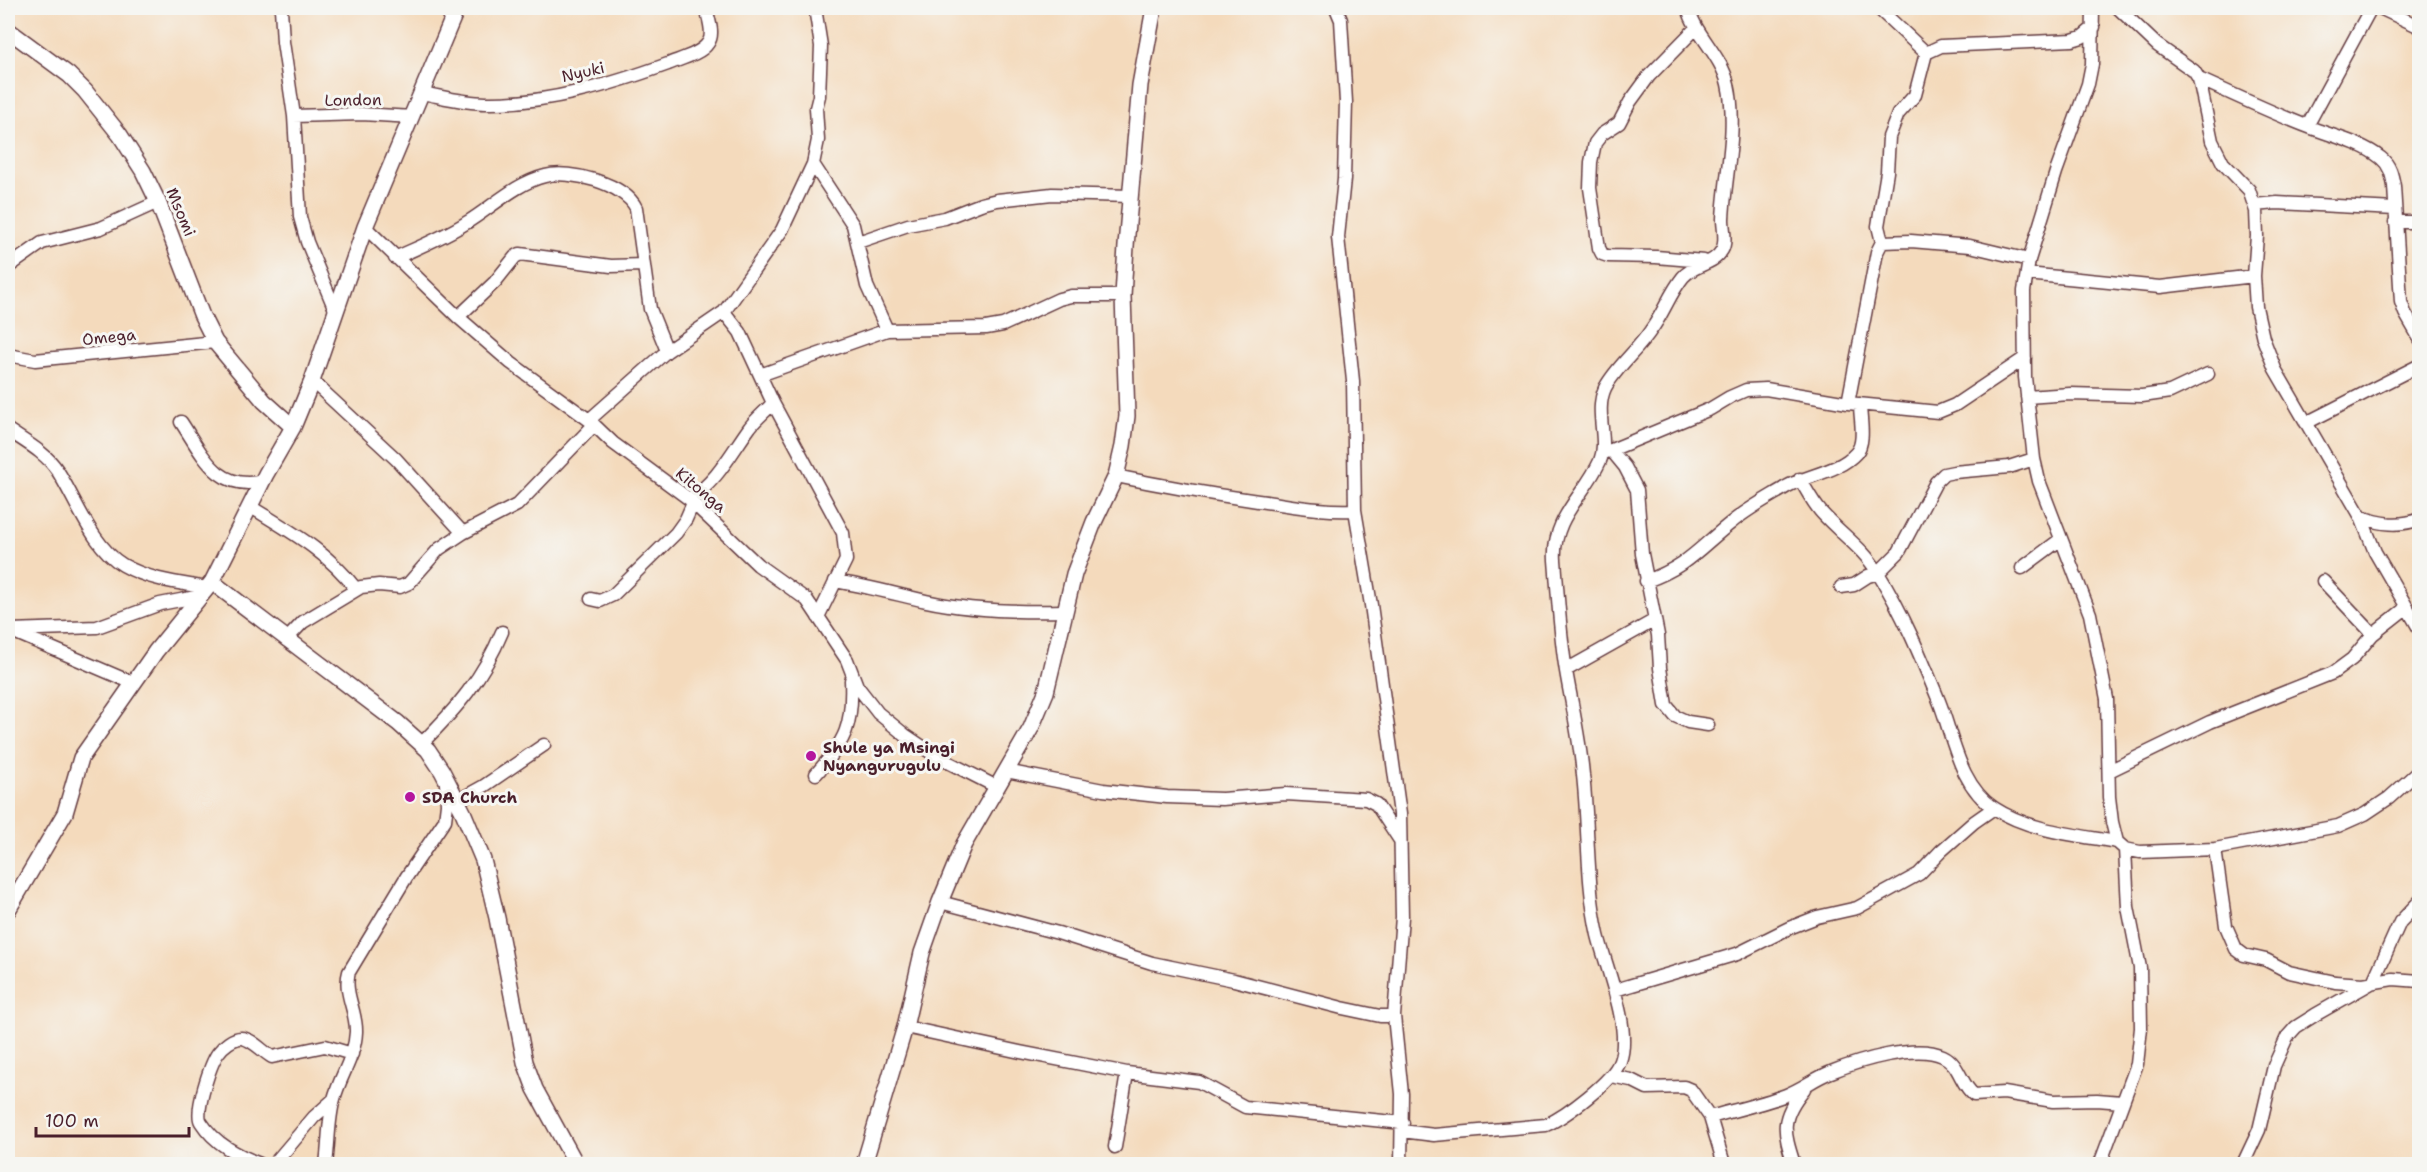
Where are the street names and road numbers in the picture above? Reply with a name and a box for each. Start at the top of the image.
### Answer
street label: Nyuki [559,57,607,87]
street label: London [324,89,382,111]
street label: Msomi [161,184,201,240]
street label: Omega [81,324,137,350]
street label: Kitonga [671,463,731,517]

